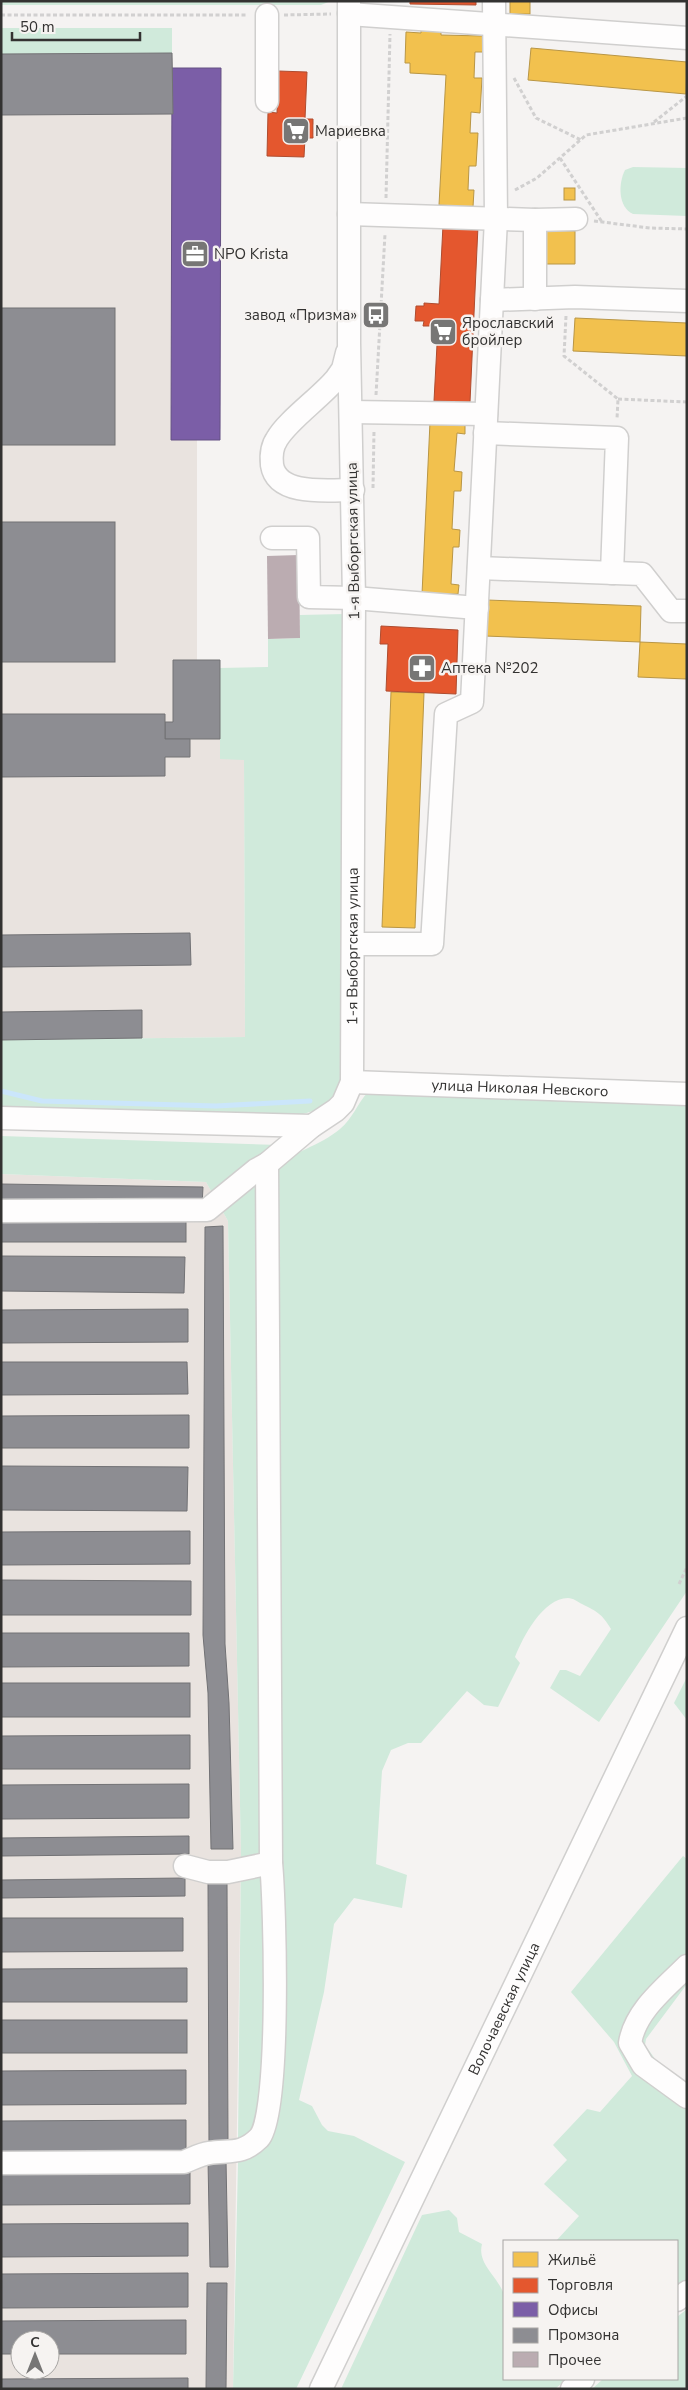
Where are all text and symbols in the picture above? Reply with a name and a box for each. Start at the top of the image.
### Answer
scale bar [12,10,140,42]
text: 50 m [20,17,55,37]
supermarket icon: Мариевка [281,116,311,146]
place label: Мариевка [315,121,386,141]
office icon: NPO Krista [180,239,210,269]
place label: NPO Krista [214,244,288,264]
bus stop icon: завод «Призма» [361,300,391,330]
place label: завод «Призма» [244,305,357,325]
place label: Ярославский бройлер [462,313,554,350]
supermarket icon: Ярославский бройлер [428,317,458,347]
street label: 1-я Выборгская улица [342,462,364,620]
pharmacy icon: Аптека №202 [407,653,437,683]
place label: Аптека №202 [441,658,538,678]
street label: 1-я Выборгская улица [342,867,363,1025]
street label: улица Николая Невского [431,1075,609,1101]
street label: Волочаевская улица [463,1939,544,2078]
legend [503,2240,678,2380]
text: Жильё [548,2250,596,2270]
text: Торговля [548,2275,613,2295]
text: Офисы [548,2300,598,2320]
text: Промзона [548,2325,619,2345]
north arrow [10,2330,60,2380]
text: С [30,2333,40,2352]
text: Прочее [548,2350,601,2370]

